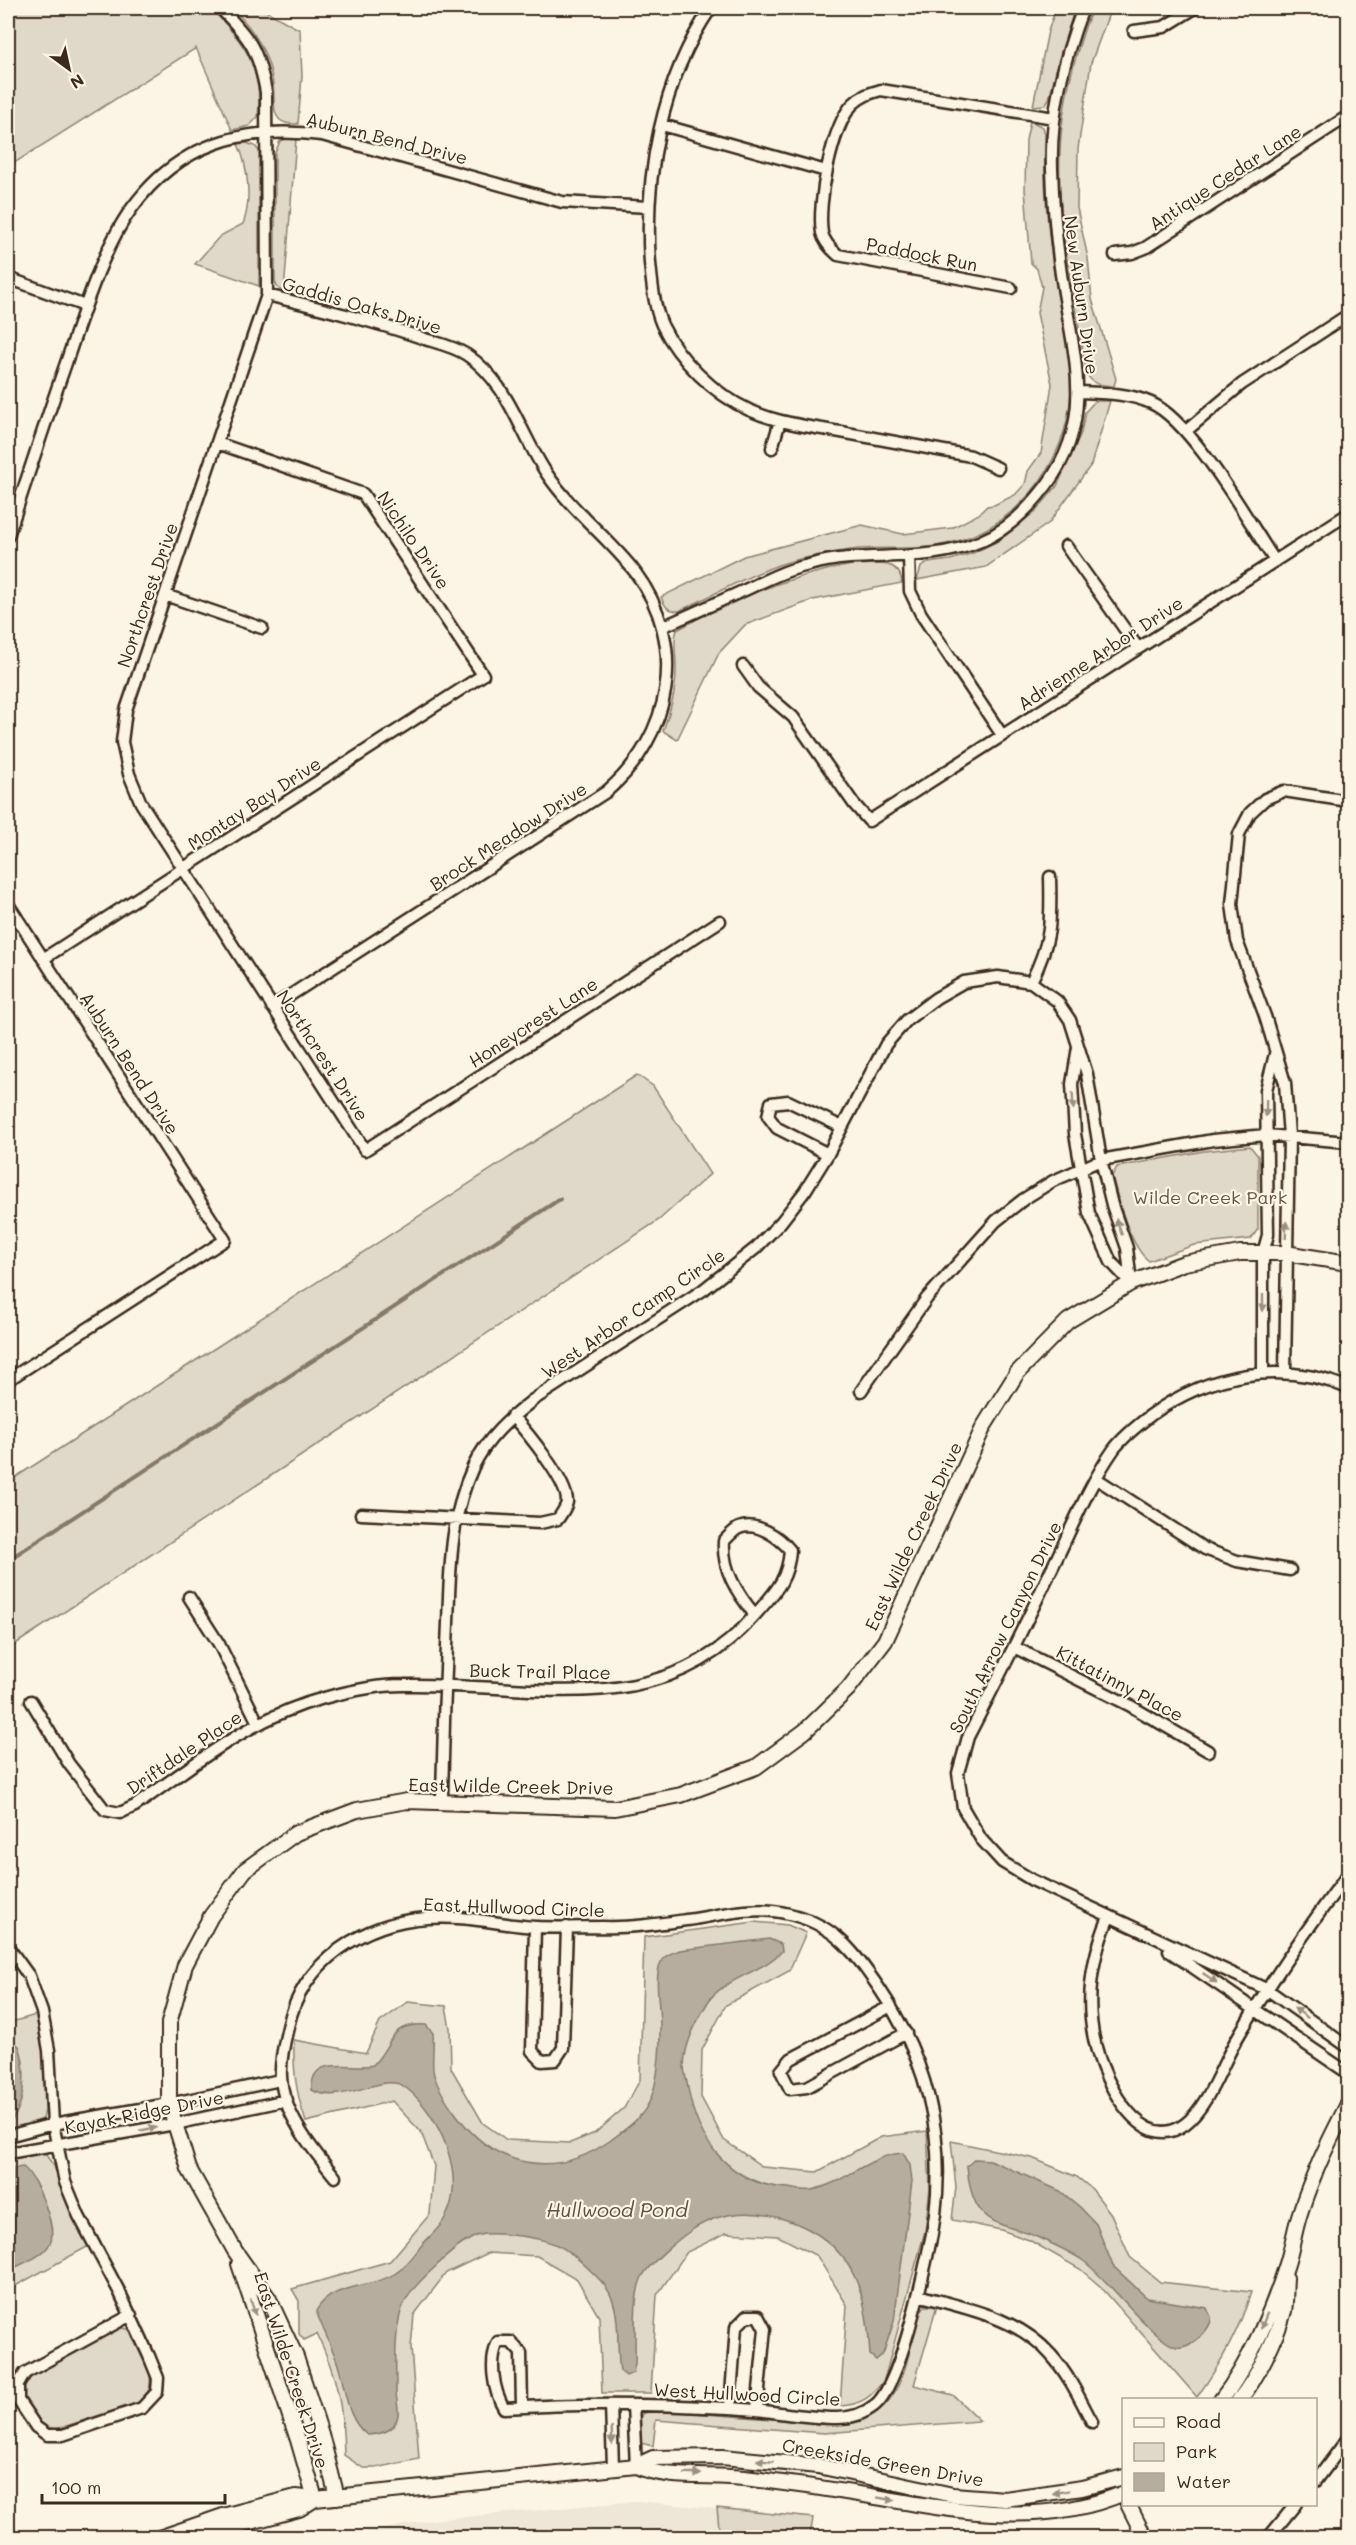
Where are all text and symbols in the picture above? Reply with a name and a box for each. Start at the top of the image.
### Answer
north arrow [39,39,99,99]
text: N [67,70,88,94]
street label: Auburn Bend Drive [304,106,470,170]
street label: Antique Cedar Lane [1144,119,1306,235]
street label: New Auburn Drive [1059,214,1105,376]
street label: Paddock Run [864,231,980,277]
street label: Gaddis Oaks Drive [280,271,444,339]
street label: Nichilo Drive [372,486,456,594]
street label: Northcrest Drive [111,519,183,671]
street label: Adrienne Arbor Drive [1013,591,1187,715]
street label: Montay Bay Drive [183,751,325,855]
street label: Brock Meadow Drive [425,776,591,896]
street label: Honeycrest Lane [464,971,602,1073]
street label: Northcrest Drive [272,985,374,1125]
street label: Auburn Bend Drive [75,987,185,1139]
one-way arrow [1069,1092,1078,1111]
one-way arrow [1261,1099,1271,1118]
park label: Wilde Creek Park [1133,1185,1287,1209]
one-way arrow [1114,1217,1124,1235]
one-way arrow [1281,1220,1291,1239]
street label: West Arbor Camp Circle [536,1242,730,1384]
one-way arrow [1258,1293,1268,1312]
street label: East Wilde Creek Drive [859,1438,967,1634]
street label: South Arrow Canyon Drive [943,1517,1067,1737]
street label: Kittatinny Place [1052,1639,1188,1727]
street label: Buck Trail Place [469,1658,611,1684]
street label: Driftdale Place [122,1704,246,1800]
street label: East Wilde Creek Drive [408,1772,614,1800]
street label: East Hullwood Circle [423,1892,605,1922]
one-way arrow [1202,1972,1218,1984]
one-way arrow [1293,2007,1309,2019]
street label: Kayak Ridge Drive [62,2085,226,2139]
one-way arrow [139,2124,158,2133]
water label: Hullwood Pond [546,2196,689,2222]
street label: East Wilde Creek Drive [249,2269,335,2471]
one-way arrow [248,2298,258,2316]
one-way arrow [1259,2313,1269,2331]
street label: West Hullwood Circle [653,2377,841,2411]
legend [1122,2398,1317,2506]
text: Road [1176,2409,1221,2433]
one-way arrow [607,2426,617,2445]
street label: Creekside Green Drive [780,2432,986,2492]
text: Park [1176,2439,1217,2463]
one-way arrow [756,2456,775,2466]
scale bar [42,2467,225,2505]
text: Water [1176,2469,1231,2493]
one-way arrow [684,2470,703,2479]
text: 100 m [51,2475,101,2499]
one-way arrow [1052,2488,1071,2497]
one-way arrow [877,2495,896,2504]

